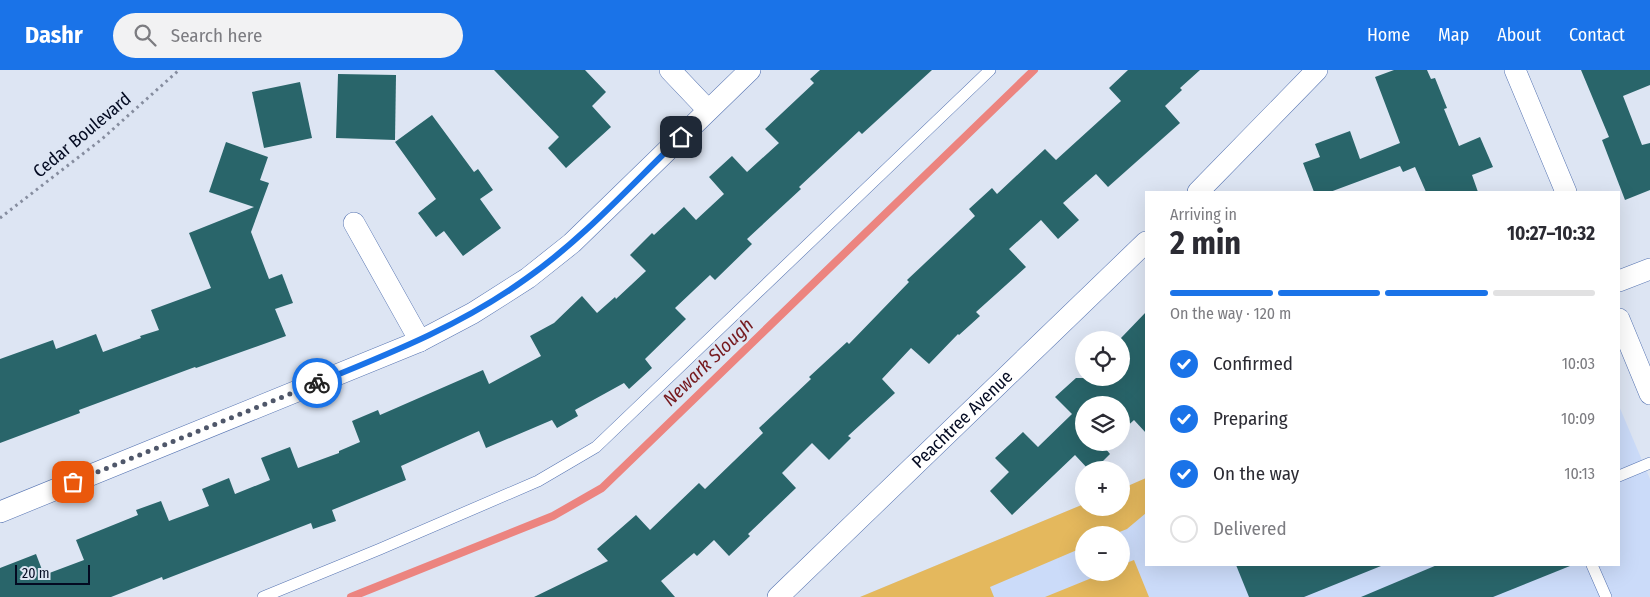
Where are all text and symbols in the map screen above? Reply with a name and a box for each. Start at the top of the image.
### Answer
search box [113,13,463,58]
text: Dashr [25,21,83,49]
icon: search [131,21,159,49]
text: Search here [171,24,262,47]
text: Home [1367,24,1410,46]
text: Map [1438,24,1469,46]
text: About [1497,24,1541,46]
text: Contact [1569,24,1625,46]
street label: Cedar Boulevard [29,88,135,182]
pin [660,116,702,158]
icon: home [667,123,695,151]
text: Arriving in [1170,205,1237,224]
text: 10:27–10:32 [1507,222,1595,245]
text: 2 min [1170,224,1241,262]
text: On the way · 120 m [1170,304,1291,323]
water label: Newark Slough [658,313,758,411]
map controls [1075,331,1130,581]
button: locate [1075,331,1130,386]
icon: check [1170,350,1198,378]
text: Confirmed [1213,352,1293,375]
text: 10:03 [1562,354,1595,373]
courier [292,358,342,408]
street label: Peachtree Avenue [907,366,1017,473]
icon: bike [303,369,331,397]
button: layers [1075,396,1130,451]
icon: check [1170,405,1198,433]
text: Preparing [1213,407,1288,430]
text: 10:09 [1561,409,1595,428]
icon: check [1170,460,1198,488]
pin [52,461,94,503]
button: + [1075,461,1130,516]
text: On the way [1213,462,1299,485]
text: 10:13 [1564,464,1595,483]
icon: bag [59,468,87,496]
text: Delivered [1213,517,1287,540]
button: − [1075,526,1130,581]
scale bar [15,562,90,585]
text: 20 m [22,565,50,582]

